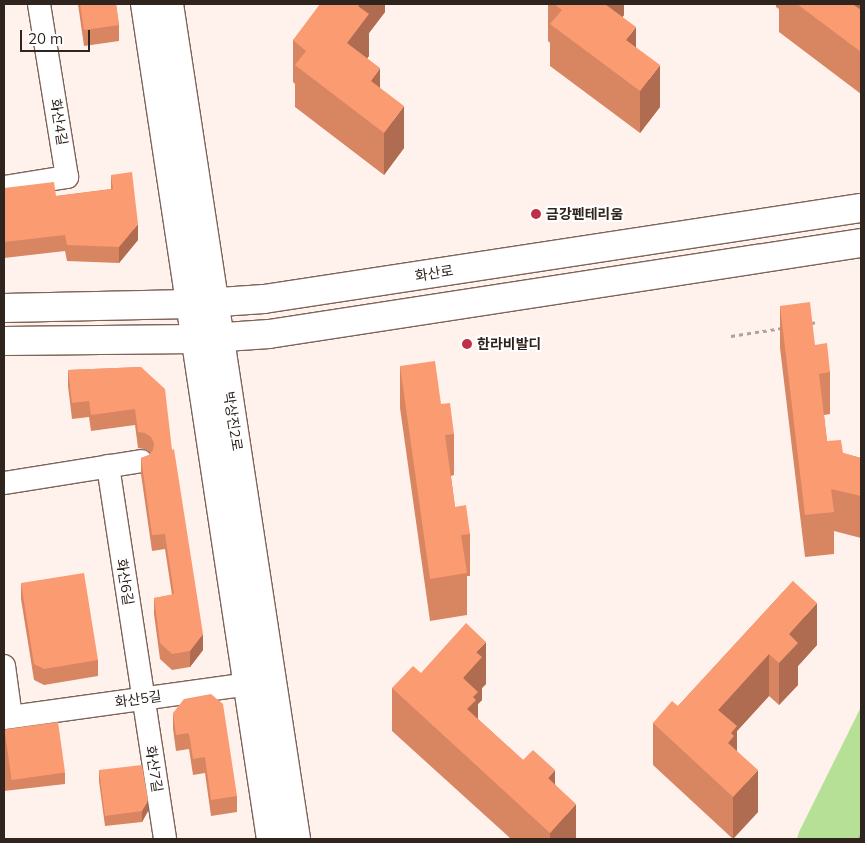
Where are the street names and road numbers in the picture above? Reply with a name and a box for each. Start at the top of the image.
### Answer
street label: 화산4길 [47,97,71,147]
street label: 화산로 [414,262,454,284]
street label: 박상진2로 [220,390,246,452]
street label: 화산6길 [113,557,137,607]
street label: 화산5길 [114,687,162,711]
street label: 화산7길 [142,744,166,794]

